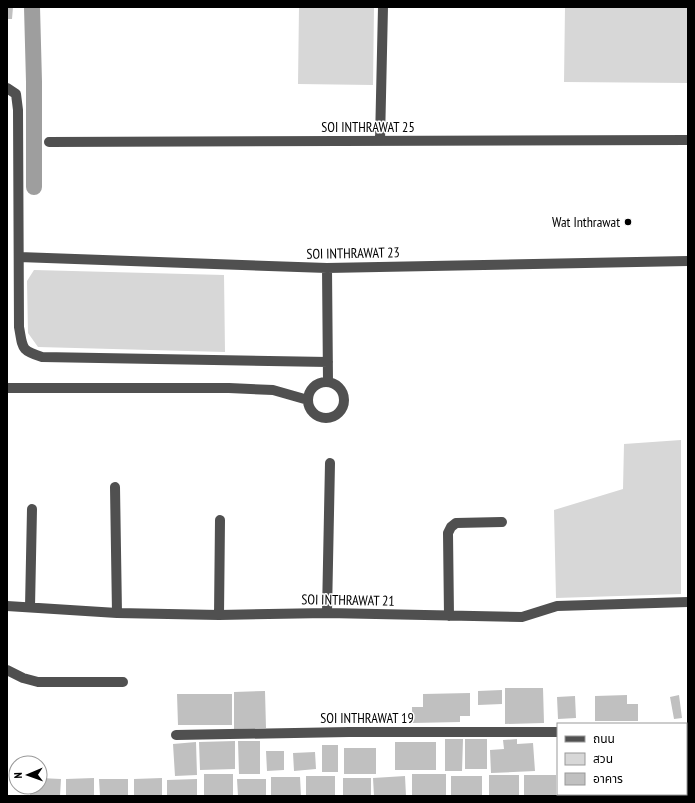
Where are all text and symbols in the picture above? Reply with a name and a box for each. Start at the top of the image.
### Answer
street label: SOI INTHRAWAT 25 [321,118,415,136]
place label: Wat Inthrawat [552,213,620,231]
marker: Wat Inthrawat [623,217,633,227]
street label: SOI INTHRAWAT 23 [306,243,400,263]
street label: SOI INTHRAWAT 21 [301,590,395,610]
street label: SOI INTHRAWAT 19 [320,709,414,727]
legend [557,723,687,795]
text: ถนน [593,731,615,746]
text: สวน [593,751,613,766]
north arrow [8,755,48,795]
text: อาคาร [593,771,623,786]
text: N [11,772,25,779]

